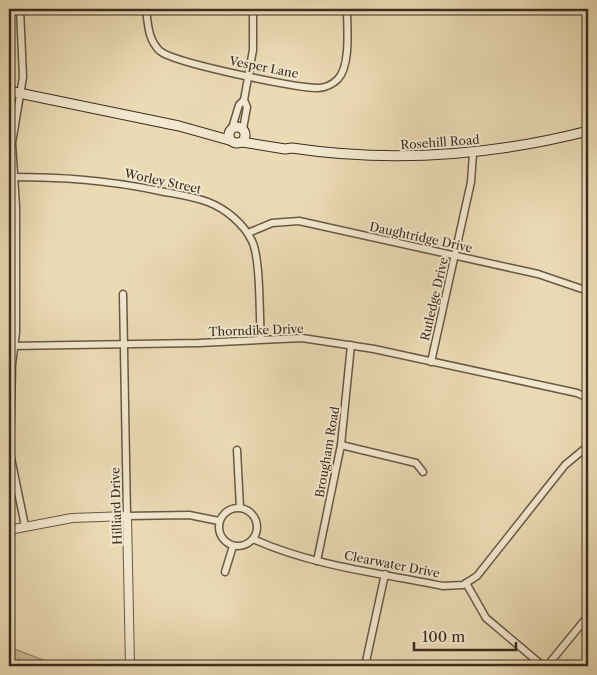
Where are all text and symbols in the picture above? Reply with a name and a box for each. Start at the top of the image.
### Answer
street label: Vesper Lane [227,53,300,81]
street label: Rosehill Road [400,132,481,152]
street label: Worley Street [122,165,203,197]
street label: Daughtridge Drive [368,219,474,255]
street label: Rutledge Drive [417,255,451,342]
street label: Thorndike Drive [208,321,304,339]
street label: Brougham Road [312,405,343,499]
street label: Hilliard Drive [107,467,125,545]
street label: Clearwater Drive [343,547,441,581]
scale bar [414,620,517,652]
text: 100 m [422,627,465,646]

